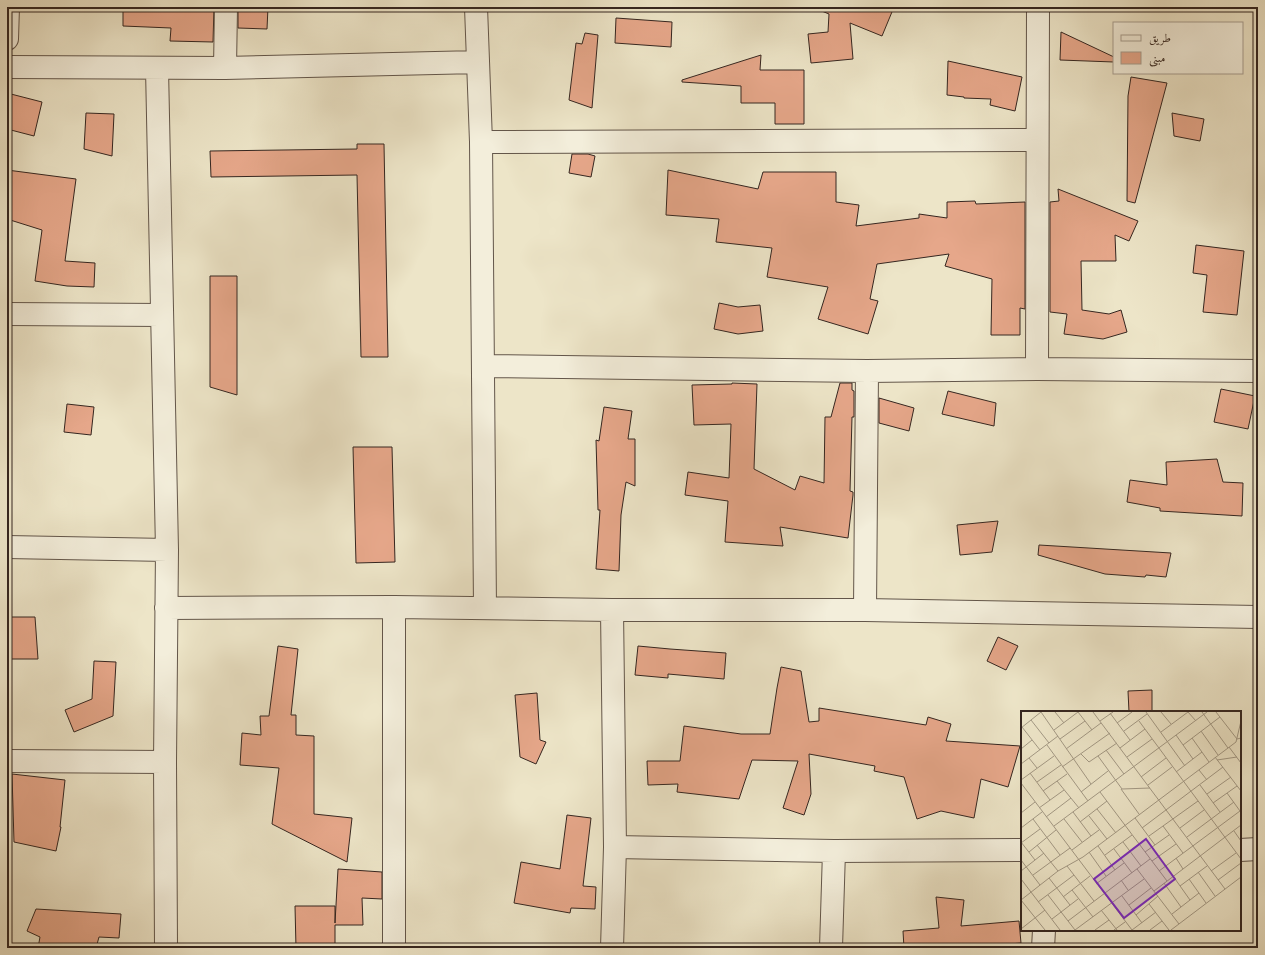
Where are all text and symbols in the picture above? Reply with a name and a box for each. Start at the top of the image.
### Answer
legend [1113,22,1243,74]
text: طريق [1149,31,1171,46]
text: مبنى [1149,51,1165,67]
inset map [1021,711,1241,931]

